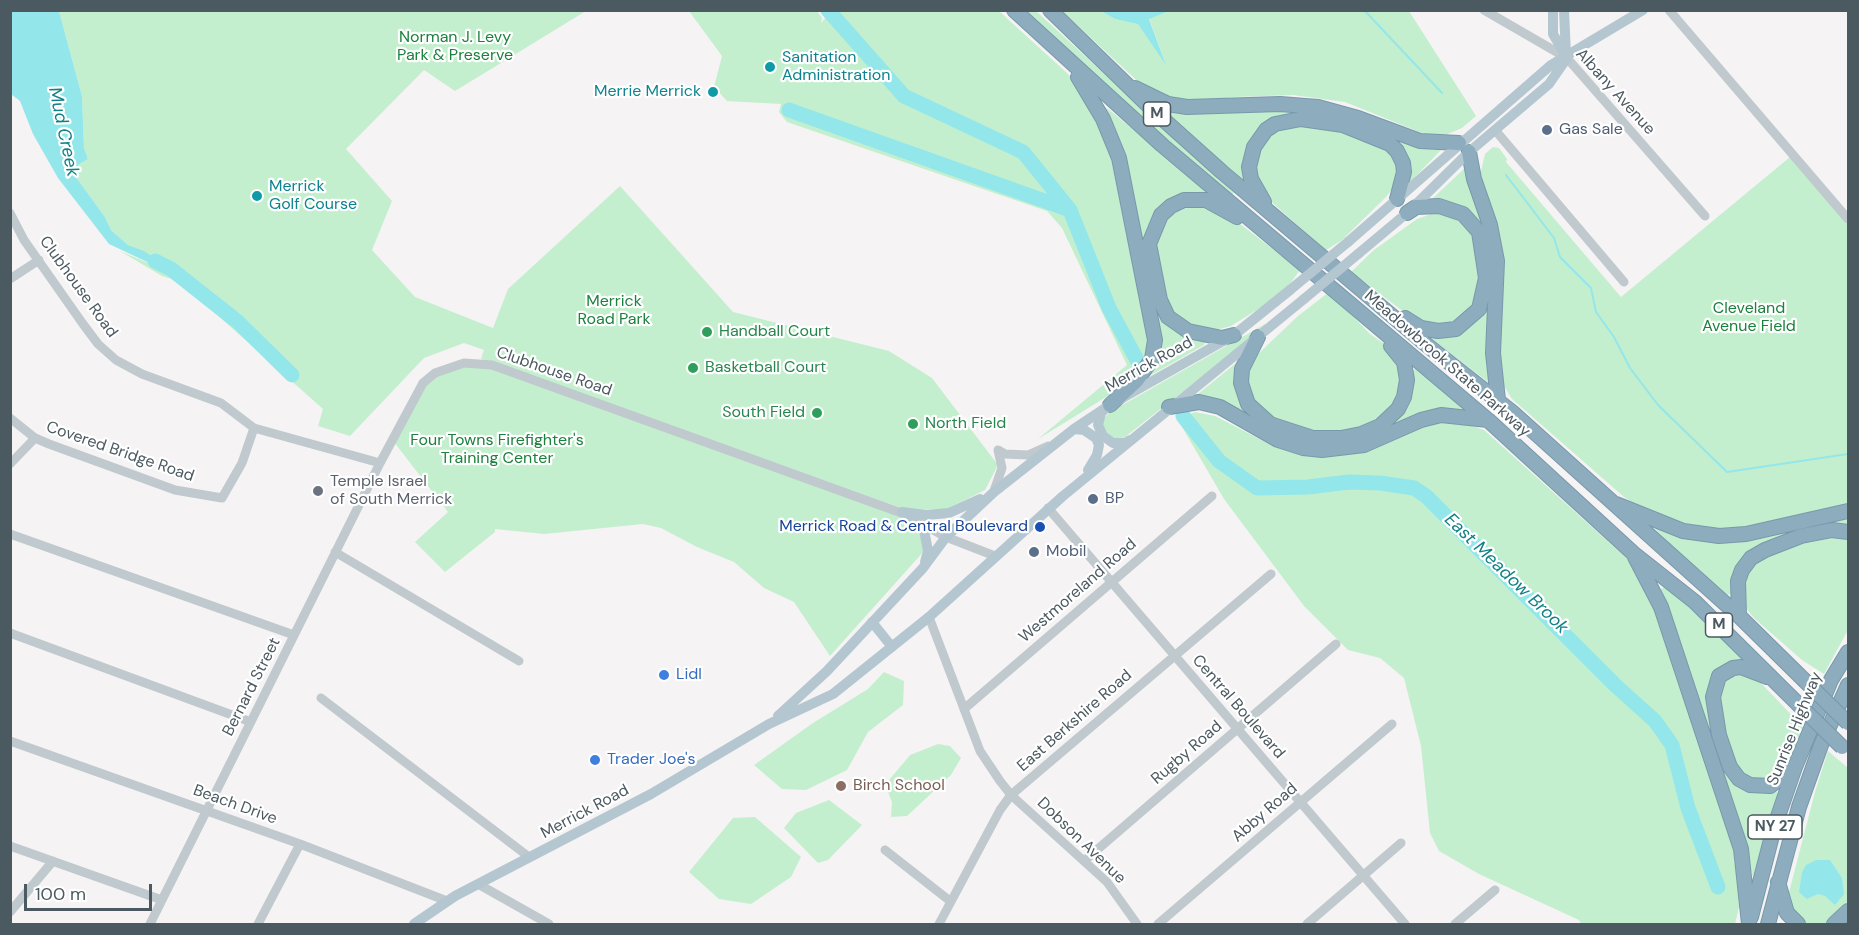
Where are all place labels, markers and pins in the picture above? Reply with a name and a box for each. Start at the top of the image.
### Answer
place label: Sanitation Administration [782,48,890,86]
marker: Sanitation Administration [763,60,777,74]
place label: Merrie Merrick [594,82,701,102]
marker: Merrie Merrick [706,85,720,99]
place label: Gas Sale [1559,120,1623,140]
marker: Gas Sale [1540,123,1554,137]
place label: Merrick Golf Course [269,177,357,215]
marker: Merrick Golf Course [250,189,264,203]
place label: Handball Court [719,322,830,342]
marker: Handball Court [700,325,714,339]
place label: Basketball Court [705,358,826,378]
marker: Basketball Court [686,361,700,375]
place label: South Field [722,403,805,423]
marker: South Field [810,406,824,420]
place label: North Field [925,414,1006,434]
marker: North Field [906,417,920,431]
place label: Temple Israel of South Merrick [330,472,452,510]
marker: Temple Israel of South Merrick [311,484,325,498]
place label: BP [1105,489,1124,509]
marker: BP [1086,492,1100,506]
place label: Merrick Road & Central Boulevard [779,517,1028,537]
marker: Merrick Road & Central Boulevard [1033,520,1047,534]
place label: Mobil [1046,542,1086,562]
marker: Mobil [1027,545,1041,559]
place label: Lidl [676,665,702,685]
marker: Lidl [657,668,671,682]
place label: Trader Joe's [607,750,695,770]
marker: Trader Joe's [588,753,602,767]
place label: Birch School [853,776,945,796]
marker: Birch School [834,779,848,793]

